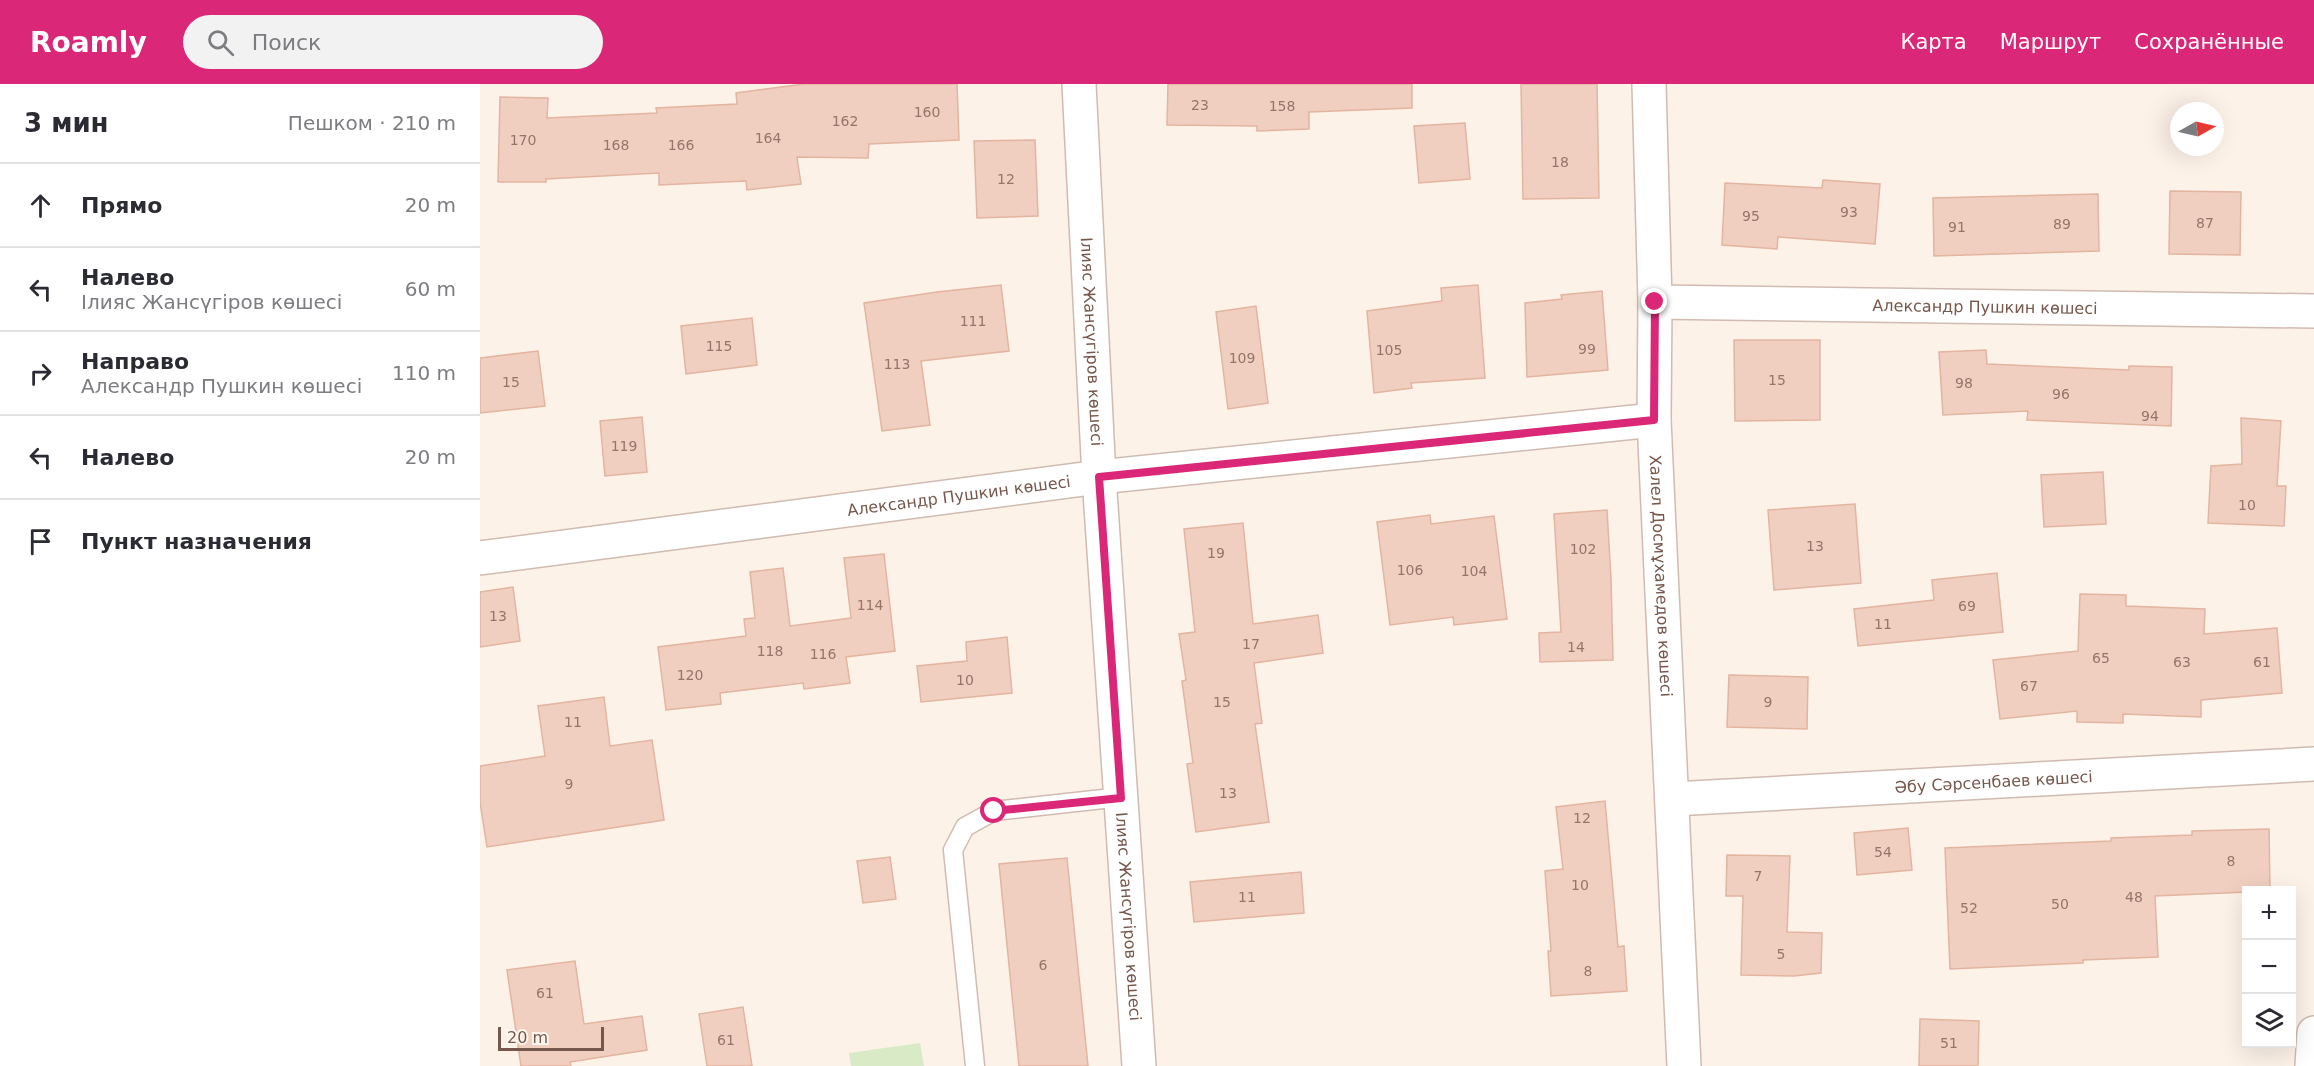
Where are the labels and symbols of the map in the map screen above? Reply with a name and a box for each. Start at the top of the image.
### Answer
house number: 23 [1191,97,1209,113]
house number: 158 [1269,98,1295,114]
north arrow [2170,102,2224,156]
house number: 160 [914,104,940,120]
house number: 162 [832,113,858,129]
house number: 164 [755,130,781,146]
house number: 170 [510,132,536,148]
house number: 168 [603,137,629,153]
house number: 166 [668,137,694,153]
house number: 18 [1551,154,1569,170]
house number: 12 [997,171,1015,187]
house number: 93 [1840,204,1858,220]
house number: 95 [1742,208,1760,224]
house number: 87 [2196,215,2214,231]
house number: 89 [2053,216,2071,232]
house number: 91 [1948,219,1966,235]
street label: Ілияс Жансүгіров көшесі [1077,237,1107,447]
route end [1641,288,1667,314]
street label: Александр Пушкин көшесі [1872,295,2098,318]
house number: 111 [960,313,986,329]
house number: 115 [706,338,732,354]
house number: 99 [1578,341,1596,357]
house number: 105 [1376,342,1402,358]
house number: 109 [1229,350,1255,366]
house number: 113 [884,356,910,372]
house number: 15 [1768,372,1786,388]
house number: 15 [502,374,520,390]
house number: 98 [1955,375,1973,391]
house number: 96 [2052,386,2070,402]
house number: 94 [2141,408,2159,424]
house number: 119 [611,438,637,454]
street label: Халел Досмұхамедов көшесі [1646,454,1676,697]
street label: Александр Пушкин көшесі [846,471,1072,519]
house number: 10 [2238,497,2256,513]
house number: 13 [1806,538,1824,554]
house number: 102 [1570,541,1596,557]
house number: 19 [1207,545,1225,561]
house number: 106 [1397,562,1423,578]
house number: 104 [1461,563,1487,579]
house number: 114 [857,597,883,613]
house number: 69 [1958,598,1976,614]
house number: 13 [489,608,507,624]
house number: 11 [1874,616,1892,632]
house number: 17 [1242,636,1260,652]
house number: 14 [1567,639,1585,655]
house number: 118 [757,643,783,659]
house number: 116 [810,646,836,662]
house number: 65 [2092,650,2110,666]
house number: 63 [2173,654,2191,670]
house number: 61 [2253,654,2271,670]
house number: 120 [677,667,703,683]
house number: 10 [956,672,974,688]
house number: 67 [2020,678,2038,694]
house number: 15 [1213,694,1231,710]
house number: 9 [1764,694,1772,710]
house number: 11 [564,714,582,730]
street label: Әбу Сәрсенбаев көшесі [1894,767,2093,796]
house number: 9 [565,776,573,792]
house number: 13 [1219,785,1237,801]
route start [980,797,1006,823]
house number: 12 [1573,810,1591,826]
street label: Ілияс Жансүгіров көшесі [1112,811,1145,1021]
house number: 54 [1874,844,1892,860]
house number: 8 [2227,853,2235,869]
house number: 7 [1754,868,1762,884]
house number: 10 [1571,877,1589,893]
house number: 11 [1238,889,1256,905]
house number: 48 [2125,889,2143,905]
house number: 50 [2051,896,2069,912]
house number: 52 [1960,900,1978,916]
house number: 5 [1777,946,1785,962]
house number: 6 [1039,957,1048,973]
house number: 8 [1584,963,1592,979]
house number: 61 [536,985,554,1001]
scale bar [498,1024,604,1052]
house number: 61 [717,1032,735,1048]
house number: 51 [1940,1035,1958,1051]

